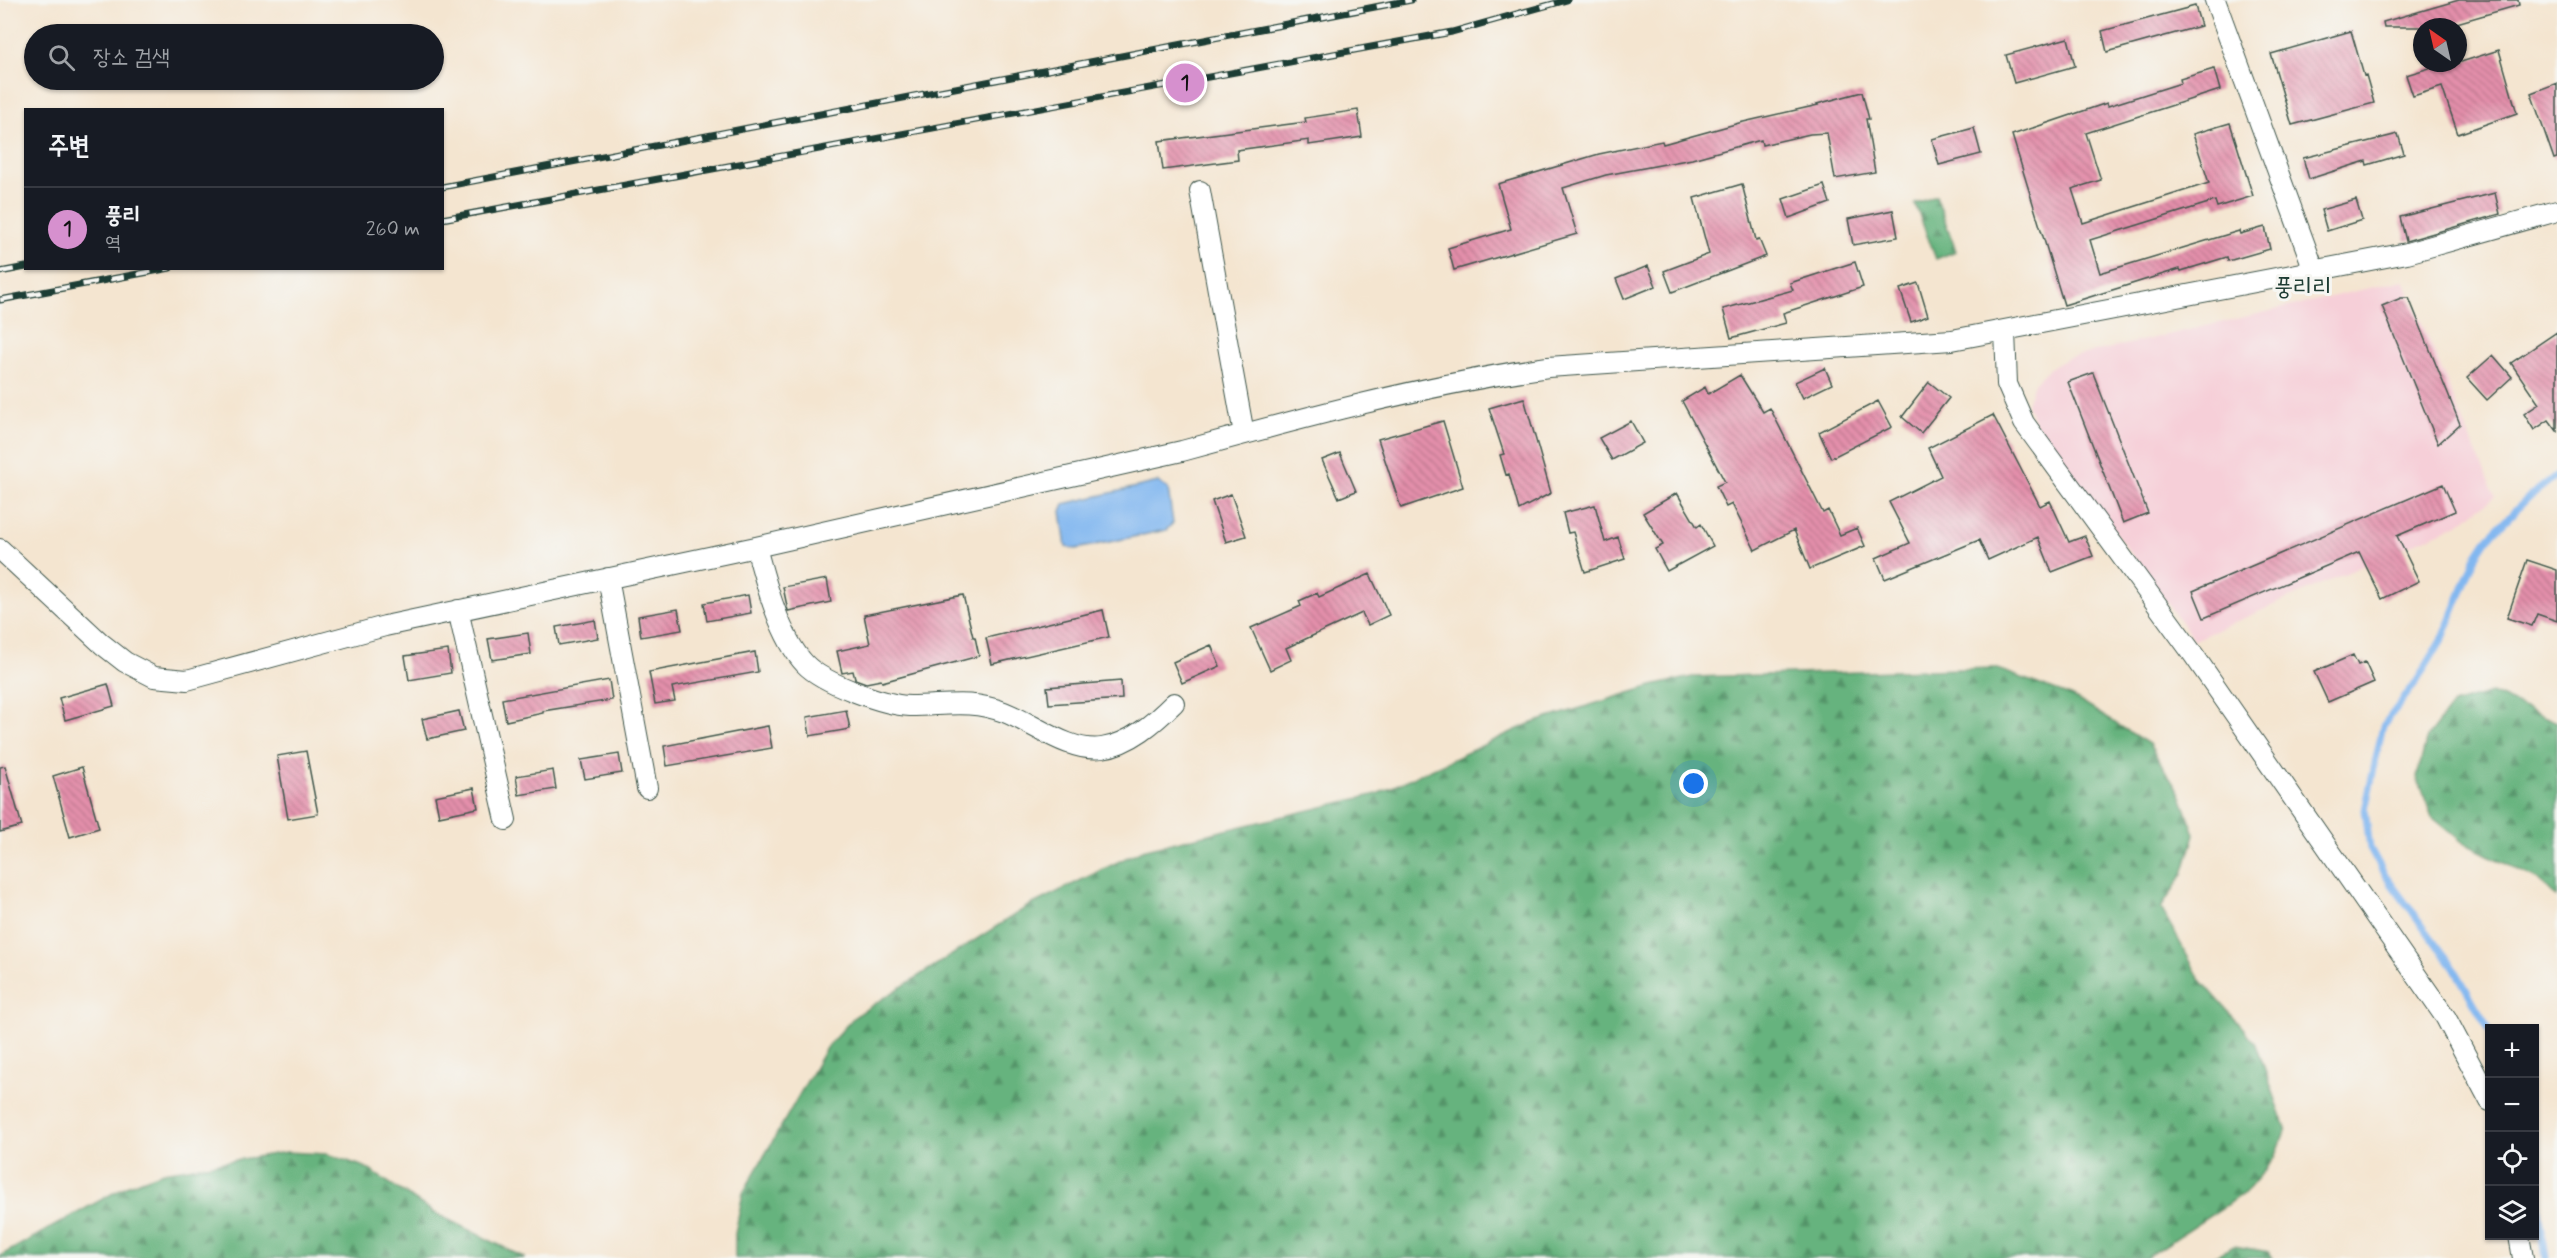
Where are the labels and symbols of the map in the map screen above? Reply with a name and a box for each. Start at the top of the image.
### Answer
north arrow [2413,18,2467,72]
pin: 1 [1166,60,1204,106]
district label: 풍리리 [2274,272,2332,303]
your location [1679,769,1708,798]

